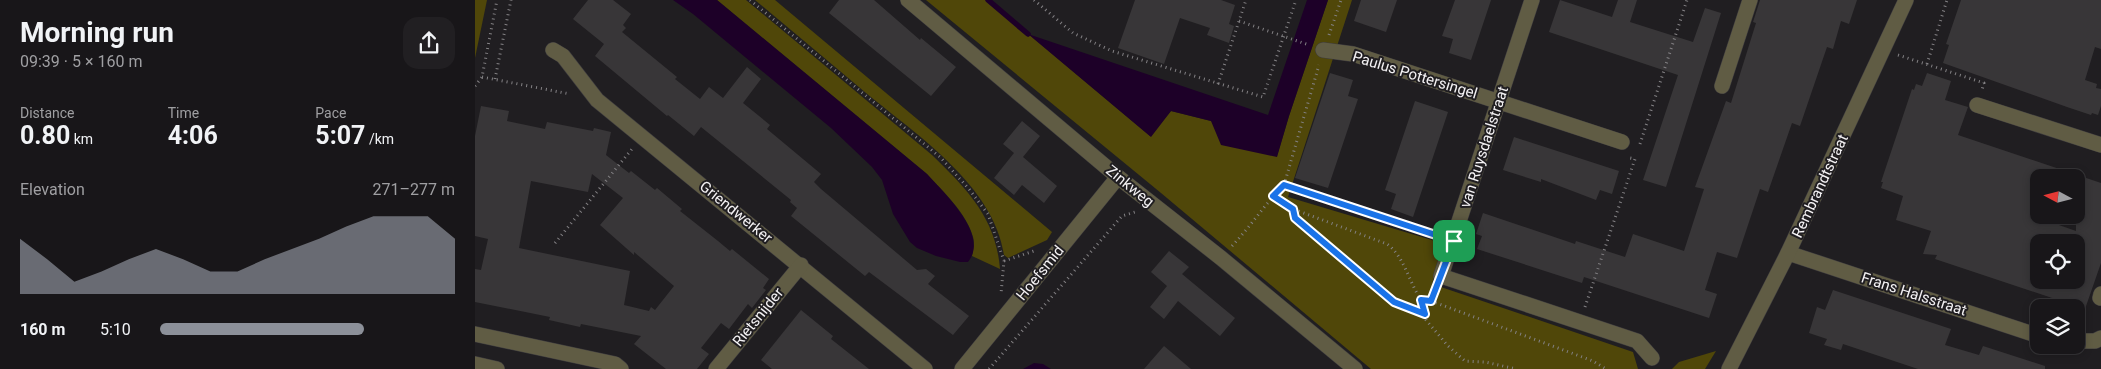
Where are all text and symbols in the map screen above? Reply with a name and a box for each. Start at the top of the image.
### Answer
text: Morning run [20,16,174,49]
button: share [403,17,455,69]
street label: Paulus Pottersingel [1350,47,1480,103]
text: 09:39 · 5 × 160 m [20,52,142,71]
street label: van Ruysdaelstraat [1456,84,1512,210]
text: Distance [20,105,75,121]
text: Time [168,105,199,121]
text: Pace [315,105,346,121]
text: 0.80 [20,121,70,150]
text: 4:06 [168,121,218,150]
text: 5:07 [315,121,365,150]
text: km [70,131,93,147]
text: /km [365,131,394,147]
street label: Rembrandtstraat [1788,131,1852,241]
street label: Zinkweg [1103,161,1157,211]
north arrow [2030,169,2085,224]
map controls [2030,169,2085,354]
street label: Griendwerker [696,177,776,247]
text: Elevation [20,180,85,199]
text: 271–277 m [373,180,455,199]
pin [1433,220,1475,262]
icon: arrive [1440,227,1468,255]
button: locate [2030,234,2085,289]
street label: Hoefsmid [1012,242,1068,304]
street label: Frans Halsstraat [1859,268,1969,320]
street label: Rietsnijder [729,284,787,350]
button: layers [2030,299,2085,354]
text: 160 m [20,320,65,339]
text: 5:10 [100,320,131,339]

